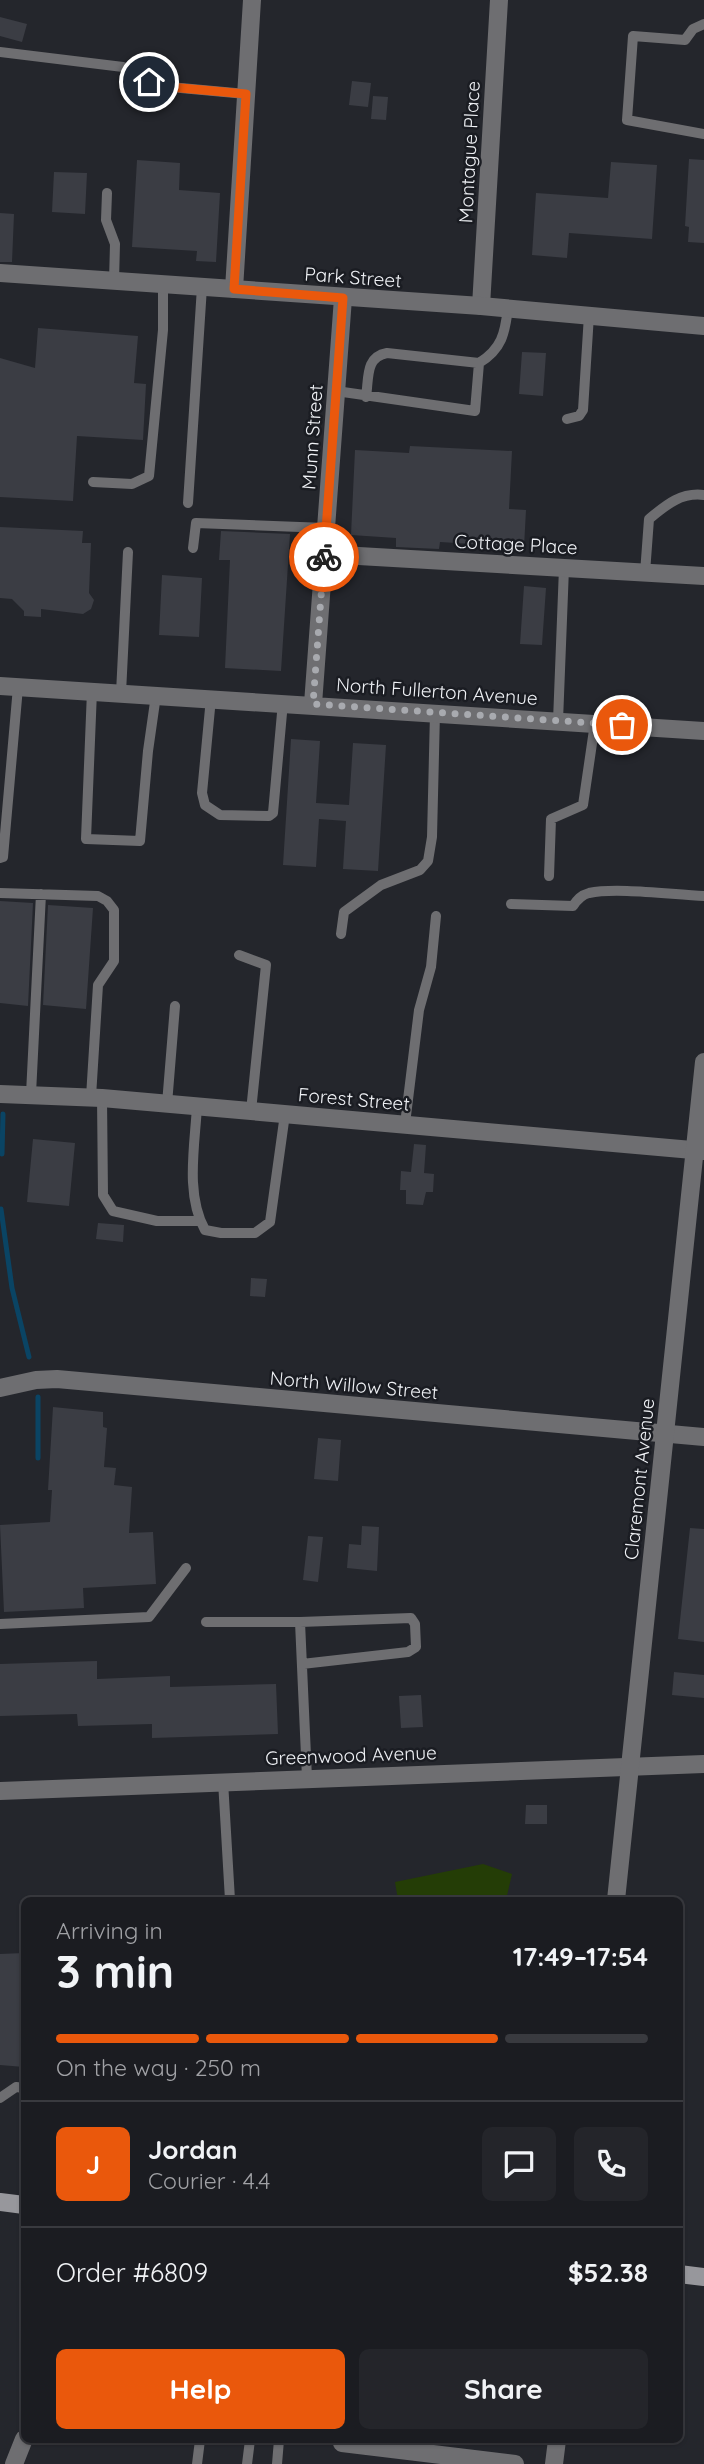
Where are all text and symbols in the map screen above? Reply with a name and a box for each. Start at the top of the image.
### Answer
pin [119,52,179,112]
icon: home [130,63,168,101]
street label: Montague Place [453,80,485,224]
street label: Park Street [304,262,402,292]
street label: Munn Street [296,383,328,491]
courier [289,522,359,592]
street label: Cottage Place [454,529,578,559]
icon: bike [305,538,343,576]
street label: North Fullerton Avenue [335,672,539,710]
pin [592,695,652,755]
icon: bag [603,706,641,744]
street label: Forest Street [297,1082,411,1116]
street label: North Willow Street [269,1366,439,1404]
street label: Claremont Avenue [619,1397,659,1561]
street label: Greenwood Avenue [265,1740,437,1770]
text: Arriving in [56,1916,163,1945]
text: 17:49–17:54 [513,1940,648,1973]
text: 3 min [56,1942,174,2000]
text: On the way · 250 m [56,2053,261,2082]
button: chat [482,2127,556,2201]
button: phone [574,2127,648,2201]
text: Jordan [148,2133,237,2166]
text: J [86,2148,100,2181]
text: Courier · 4.4 [148,2166,270,2195]
text: Order #6809 [56,2256,208,2289]
text: $52.38 [568,2256,648,2289]
button: Help [56,2349,345,2429]
button: Share [359,2349,648,2429]

